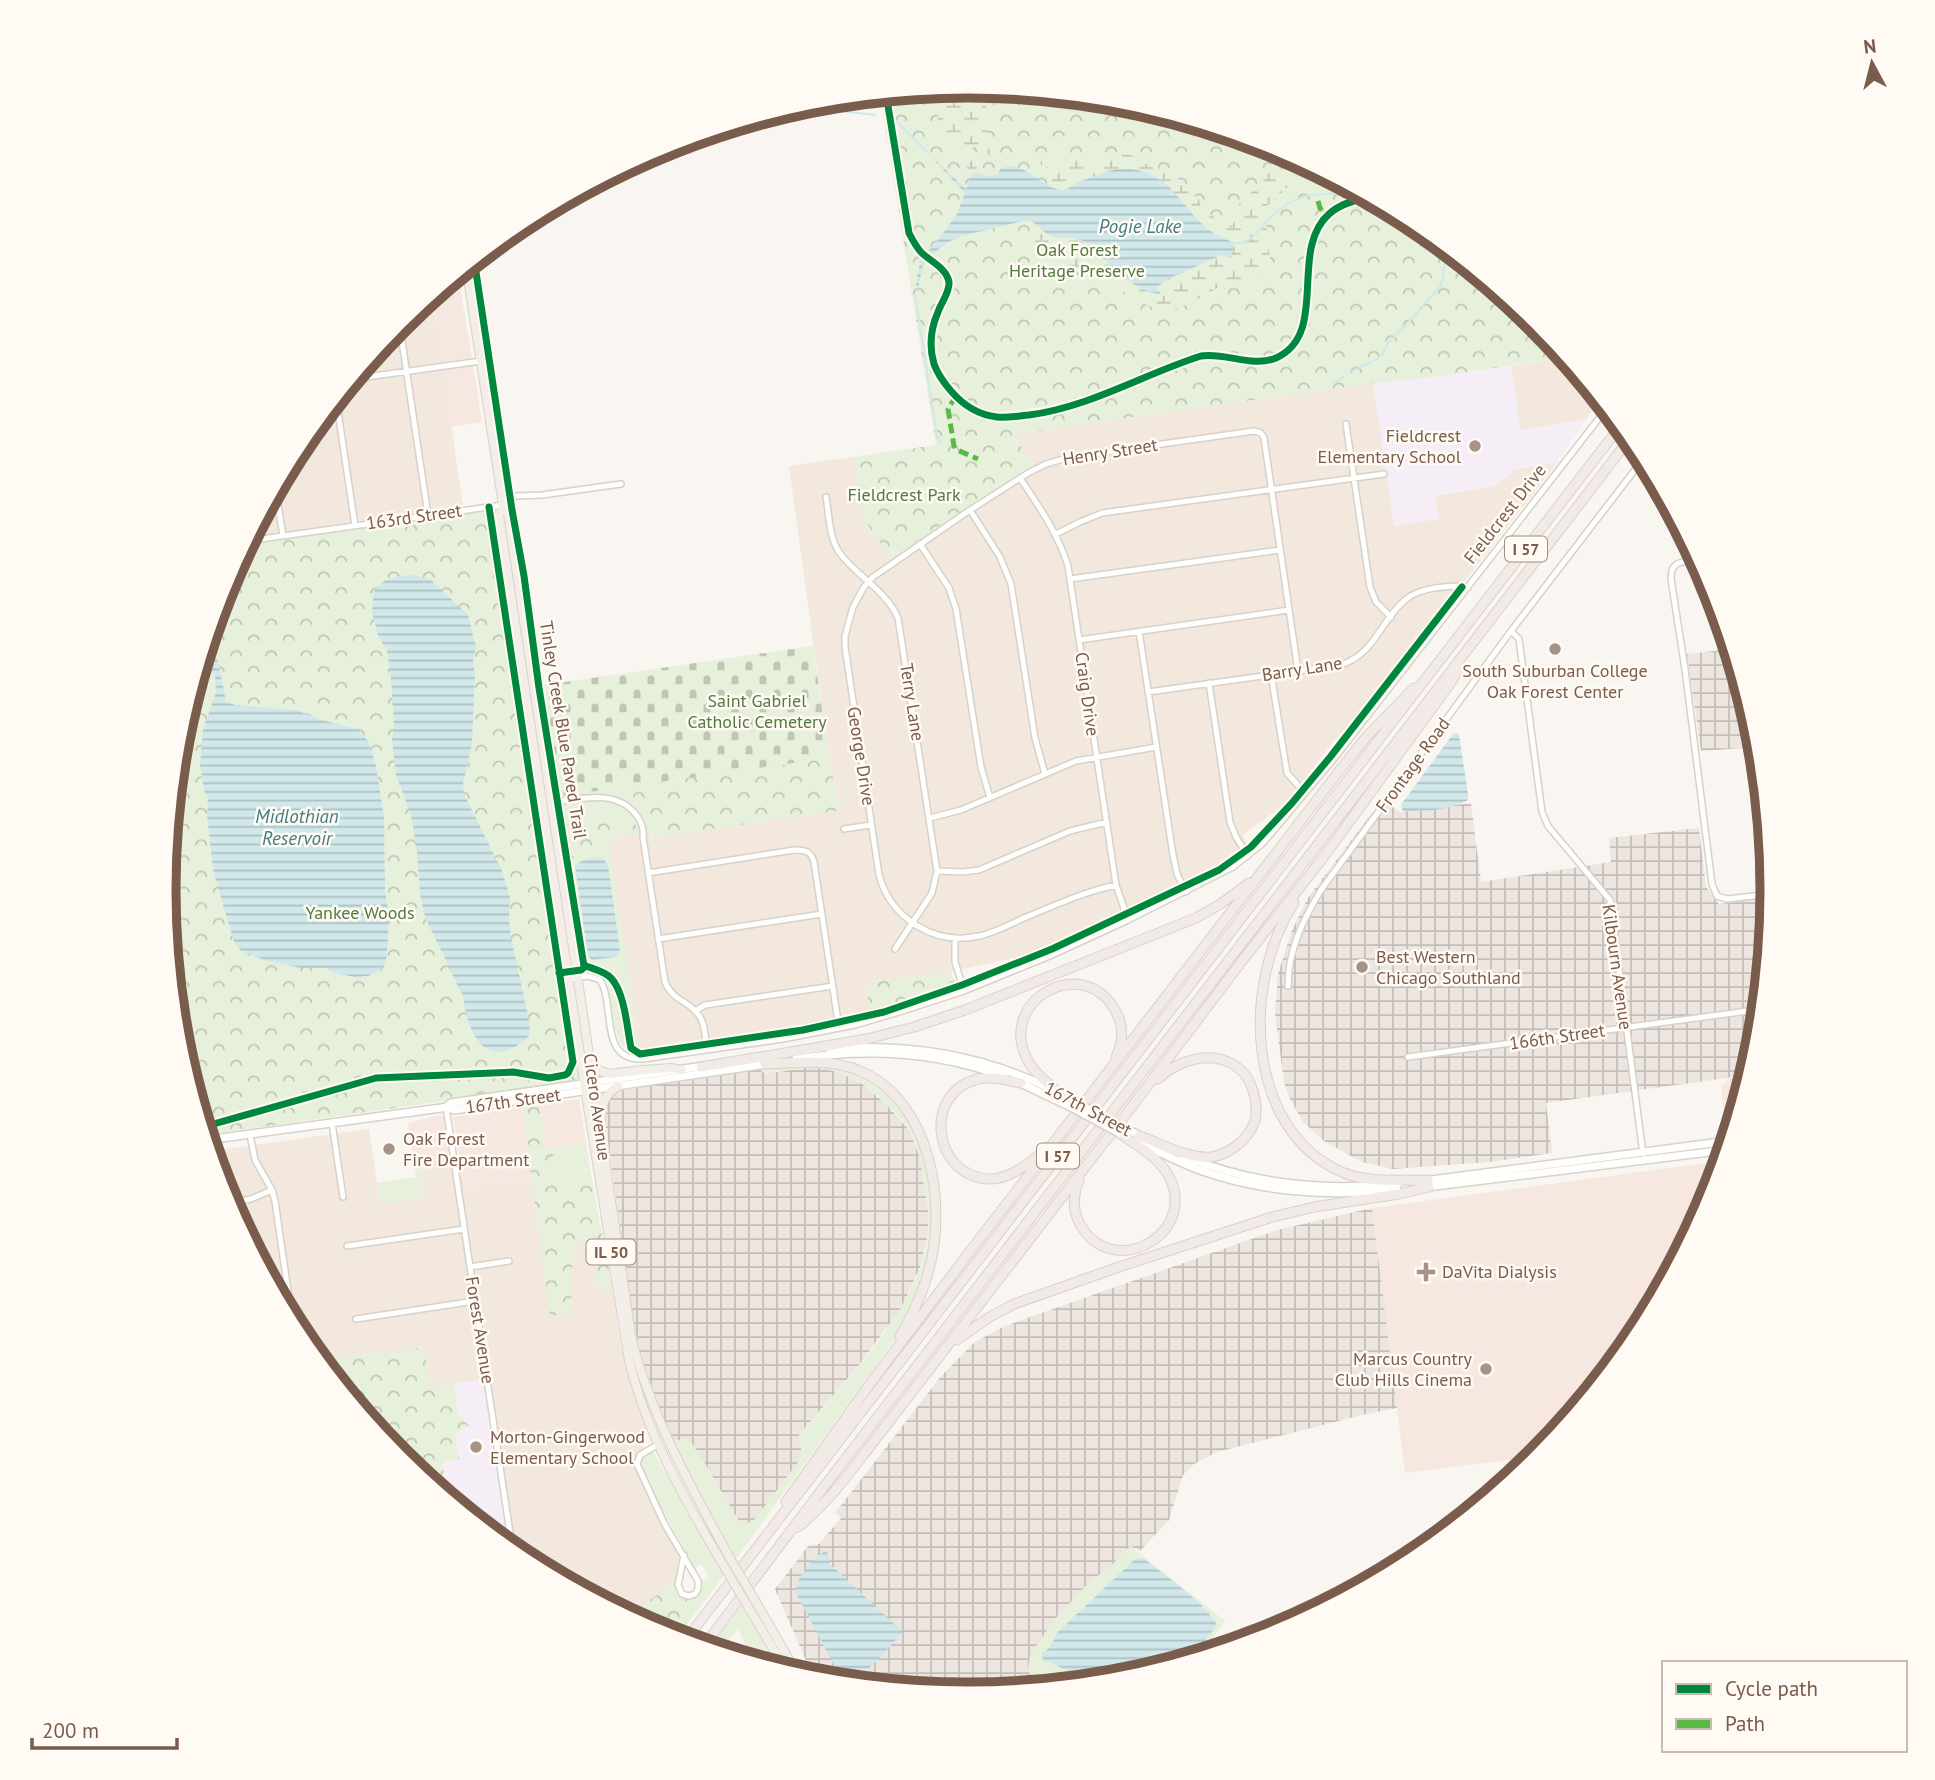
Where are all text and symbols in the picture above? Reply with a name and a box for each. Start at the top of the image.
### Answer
north arrow [1837,28,1907,98]
text: N [1862,33,1878,59]
water label: Pogie Lake [1099,214,1182,238]
park label: Oak Forest Heritage Preserve [1009,238,1145,282]
place label: Fieldcrest Elementary School [1318,424,1462,468]
street label: Henry Street [1061,433,1159,470]
marker: Fieldcrest Elementary School [1467,438,1483,454]
street label: Fieldcrest Drive [1458,459,1551,568]
park label: Fieldcrest Park [847,483,961,506]
street label: 163rd Street [365,498,463,535]
road number: I 57 [1505,536,1547,562]
street label: Tinley Creek Blue Paved Trail [535,619,592,842]
marker: South Suburban College Oak Forest Center [1547,641,1563,657]
street label: Craig Drive [1070,650,1105,737]
street label: Barry Lane [1260,651,1344,686]
place label: South Suburban College Oak Forest Center [1462,659,1648,703]
street label: Terry Lane [895,661,930,742]
park label: Saint Gabriel Catholic Cemetery [687,689,827,733]
street label: George Drive [842,705,881,807]
street label: Frontage Road [1370,713,1455,817]
water label: Midlothian Reservoir [255,804,339,850]
park label: Yankee Woods [305,901,415,924]
street label: Kilbourn Avenue [1597,903,1638,1031]
place label: Best Western Chicago Southland [1376,945,1521,989]
marker: Best Western Chicago Southland [1354,959,1370,975]
street label: 166th Street [1508,1018,1606,1055]
street label: Cicero Avenue [579,1052,616,1162]
street label: 167th Street [1041,1076,1136,1141]
street label: 167th Street [464,1082,562,1119]
place label: Oak Forest Fire Department [403,1127,529,1171]
marker: Oak Forest Fire Department [381,1141,397,1157]
road number: I 57 [1037,1144,1079,1168]
road number: IL 50 [586,1240,636,1264]
place label: DaVita Dialysis [1442,1260,1557,1283]
marker: DaVita Dialysis [1416,1262,1436,1282]
street label: Forest Avenue [461,1275,500,1385]
place label: Marcus Country Club Hills Cinema [1335,1347,1473,1391]
marker: Marcus Country Club Hills Cinema [1478,1361,1494,1377]
place label: Morton-Gingerwood Elementary School [490,1425,645,1469]
marker: Morton-Gingerwood Elementary School [468,1439,484,1455]
legend [1662,1661,1907,1752]
text: Cycle path [1725,1675,1818,1702]
scale bar [32,1706,177,1750]
text: Path [1725,1710,1765,1737]
text: 200 m [42,1717,99,1744]

